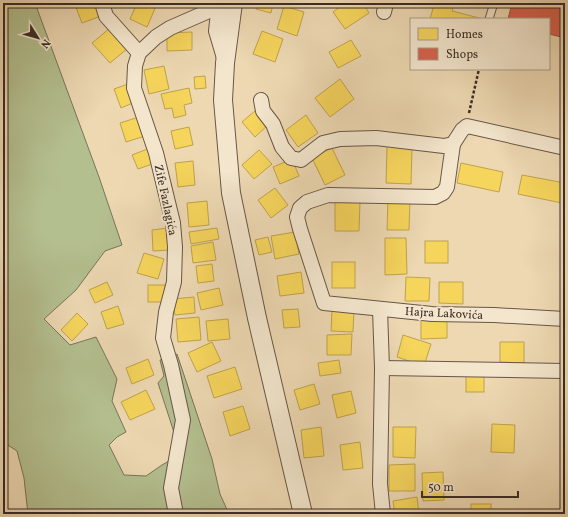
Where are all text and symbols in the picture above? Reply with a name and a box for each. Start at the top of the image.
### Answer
north arrow [18,18,58,58]
legend [410,18,550,70]
text: Homes [446,27,483,43]
text: N [36,35,53,51]
text: Shops [446,47,478,63]
street label: Zife Fazlagića [150,163,180,237]
street label: Hajra Lakovića [404,304,484,324]
scale bar [422,473,518,499]
text: 50 m [428,480,454,496]

